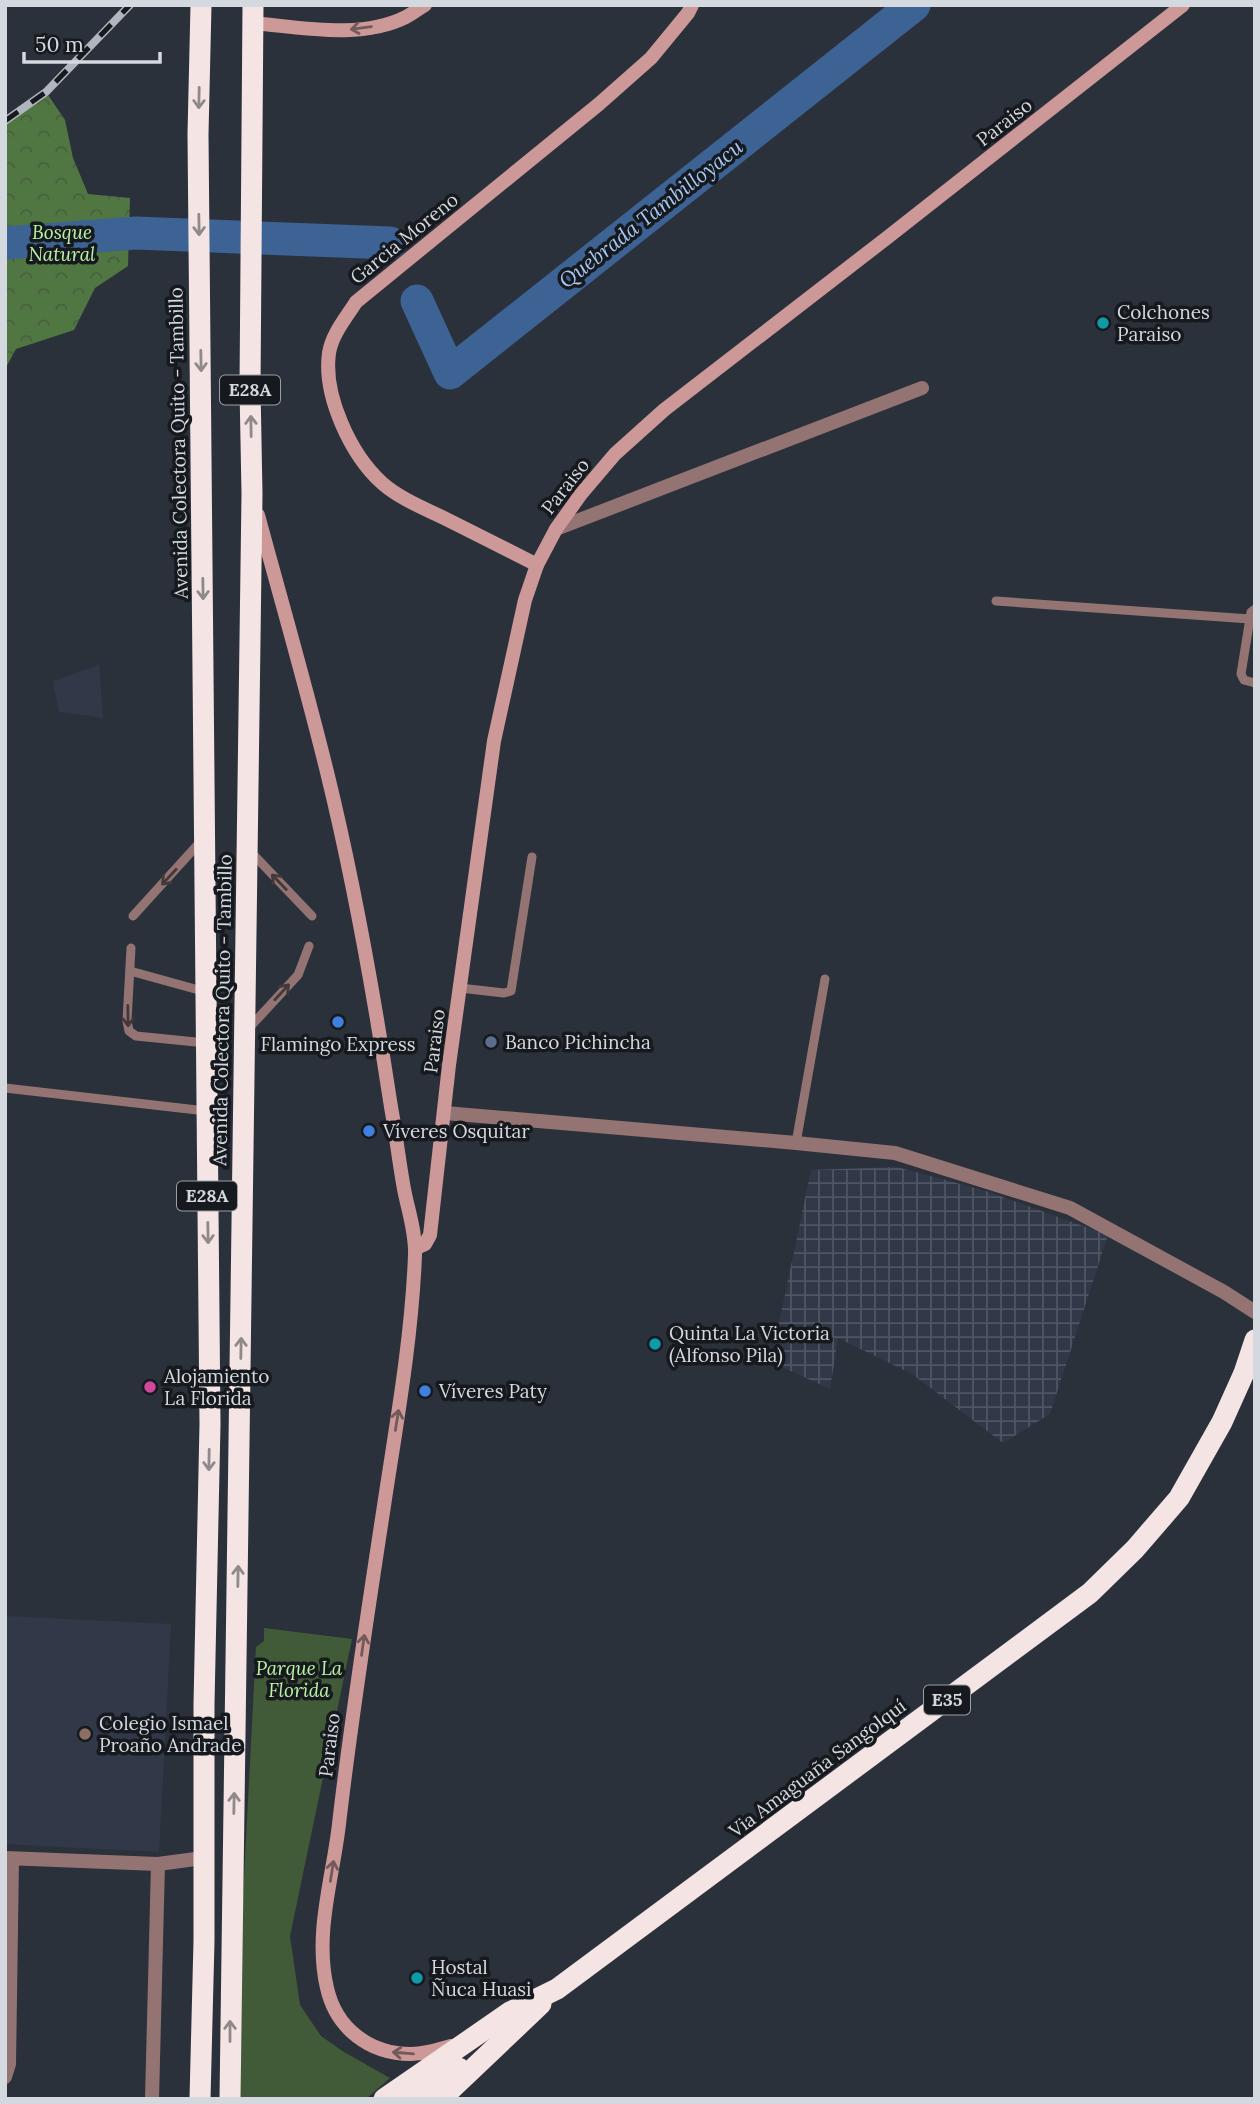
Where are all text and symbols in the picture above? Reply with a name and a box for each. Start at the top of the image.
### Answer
scale bar [24,21,161,65]
one-way arrow [351,22,373,35]
text: 50 m [35,31,84,58]
one-way arrow [192,86,206,109]
street label: Paraiso [971,93,1037,151]
water label: Quebrada Tambilloyacu [553,133,749,294]
street label: Garcia Moreno [345,187,463,289]
one-way arrow [192,213,206,236]
park label: Bosque Natural [29,220,96,266]
street label: Avenida Colectora Quito - Tambillo [163,287,193,600]
place label: Colchones Paraiso [1117,300,1210,346]
marker: Colchones Paraiso [1095,315,1111,331]
one-way arrow [194,349,207,372]
road number: E28A [220,376,280,404]
one-way arrow [244,415,257,438]
street label: Paraiso [536,453,594,519]
one-way arrow [196,577,209,600]
street label: Avenida Colectora Quito - Tambillo [207,854,237,1167]
one-way arrow [160,868,177,885]
one-way arrow [271,874,288,891]
one-way arrow [274,983,290,1001]
one-way arrow [121,1004,135,1027]
street label: Paraiso [418,1008,450,1074]
marker: Flamingo Express [330,1014,346,1030]
place label: Banco Pichincha [505,1030,651,1054]
place label: Flamingo Express [261,1032,416,1056]
marker: Banco Pichincha [483,1034,499,1050]
place label: Víveres Osquitar [382,1119,530,1143]
marker: Víveres Osquitar [361,1123,377,1139]
road number: E28A [177,1182,237,1210]
one-way arrow [201,1221,214,1244]
place label: Quinta La Victoria (Alfonso Pila) [669,1321,830,1368]
marker: Quinta La Victoria (Alfonso Pila) [647,1336,663,1352]
one-way arrow [234,1337,248,1360]
place label: Alojamiento La Florida [163,1364,269,1410]
marker: Alojamiento La Florida [142,1379,158,1395]
place label: Víveres Paty [438,1379,547,1403]
marker: Víveres Paty [417,1383,433,1399]
one-way arrow [391,1410,404,1432]
one-way arrow [202,1448,216,1471]
one-way arrow [231,1564,245,1587]
one-way arrow [357,1634,370,1657]
park label: Parque La Florida [256,1656,343,1702]
road number: E35 [924,1686,970,1714]
street label: Via Amaguaña Sangolquí [723,1694,910,1843]
place label: Colegio Ismael Proaño Andrade [99,1711,242,1757]
street label: Paraiso [313,1712,345,1778]
marker: Colegio Ismael Proaño Andrade [77,1726,93,1742]
one-way arrow [227,1792,241,1815]
one-way arrow [326,1860,339,1883]
place label: Hostal Ñuca Huasi [431,1955,531,2001]
marker: Hostal Ñuca Huasi [409,1970,425,1986]
one-way arrow [223,2019,237,2042]
one-way arrow [392,2046,415,2059]

